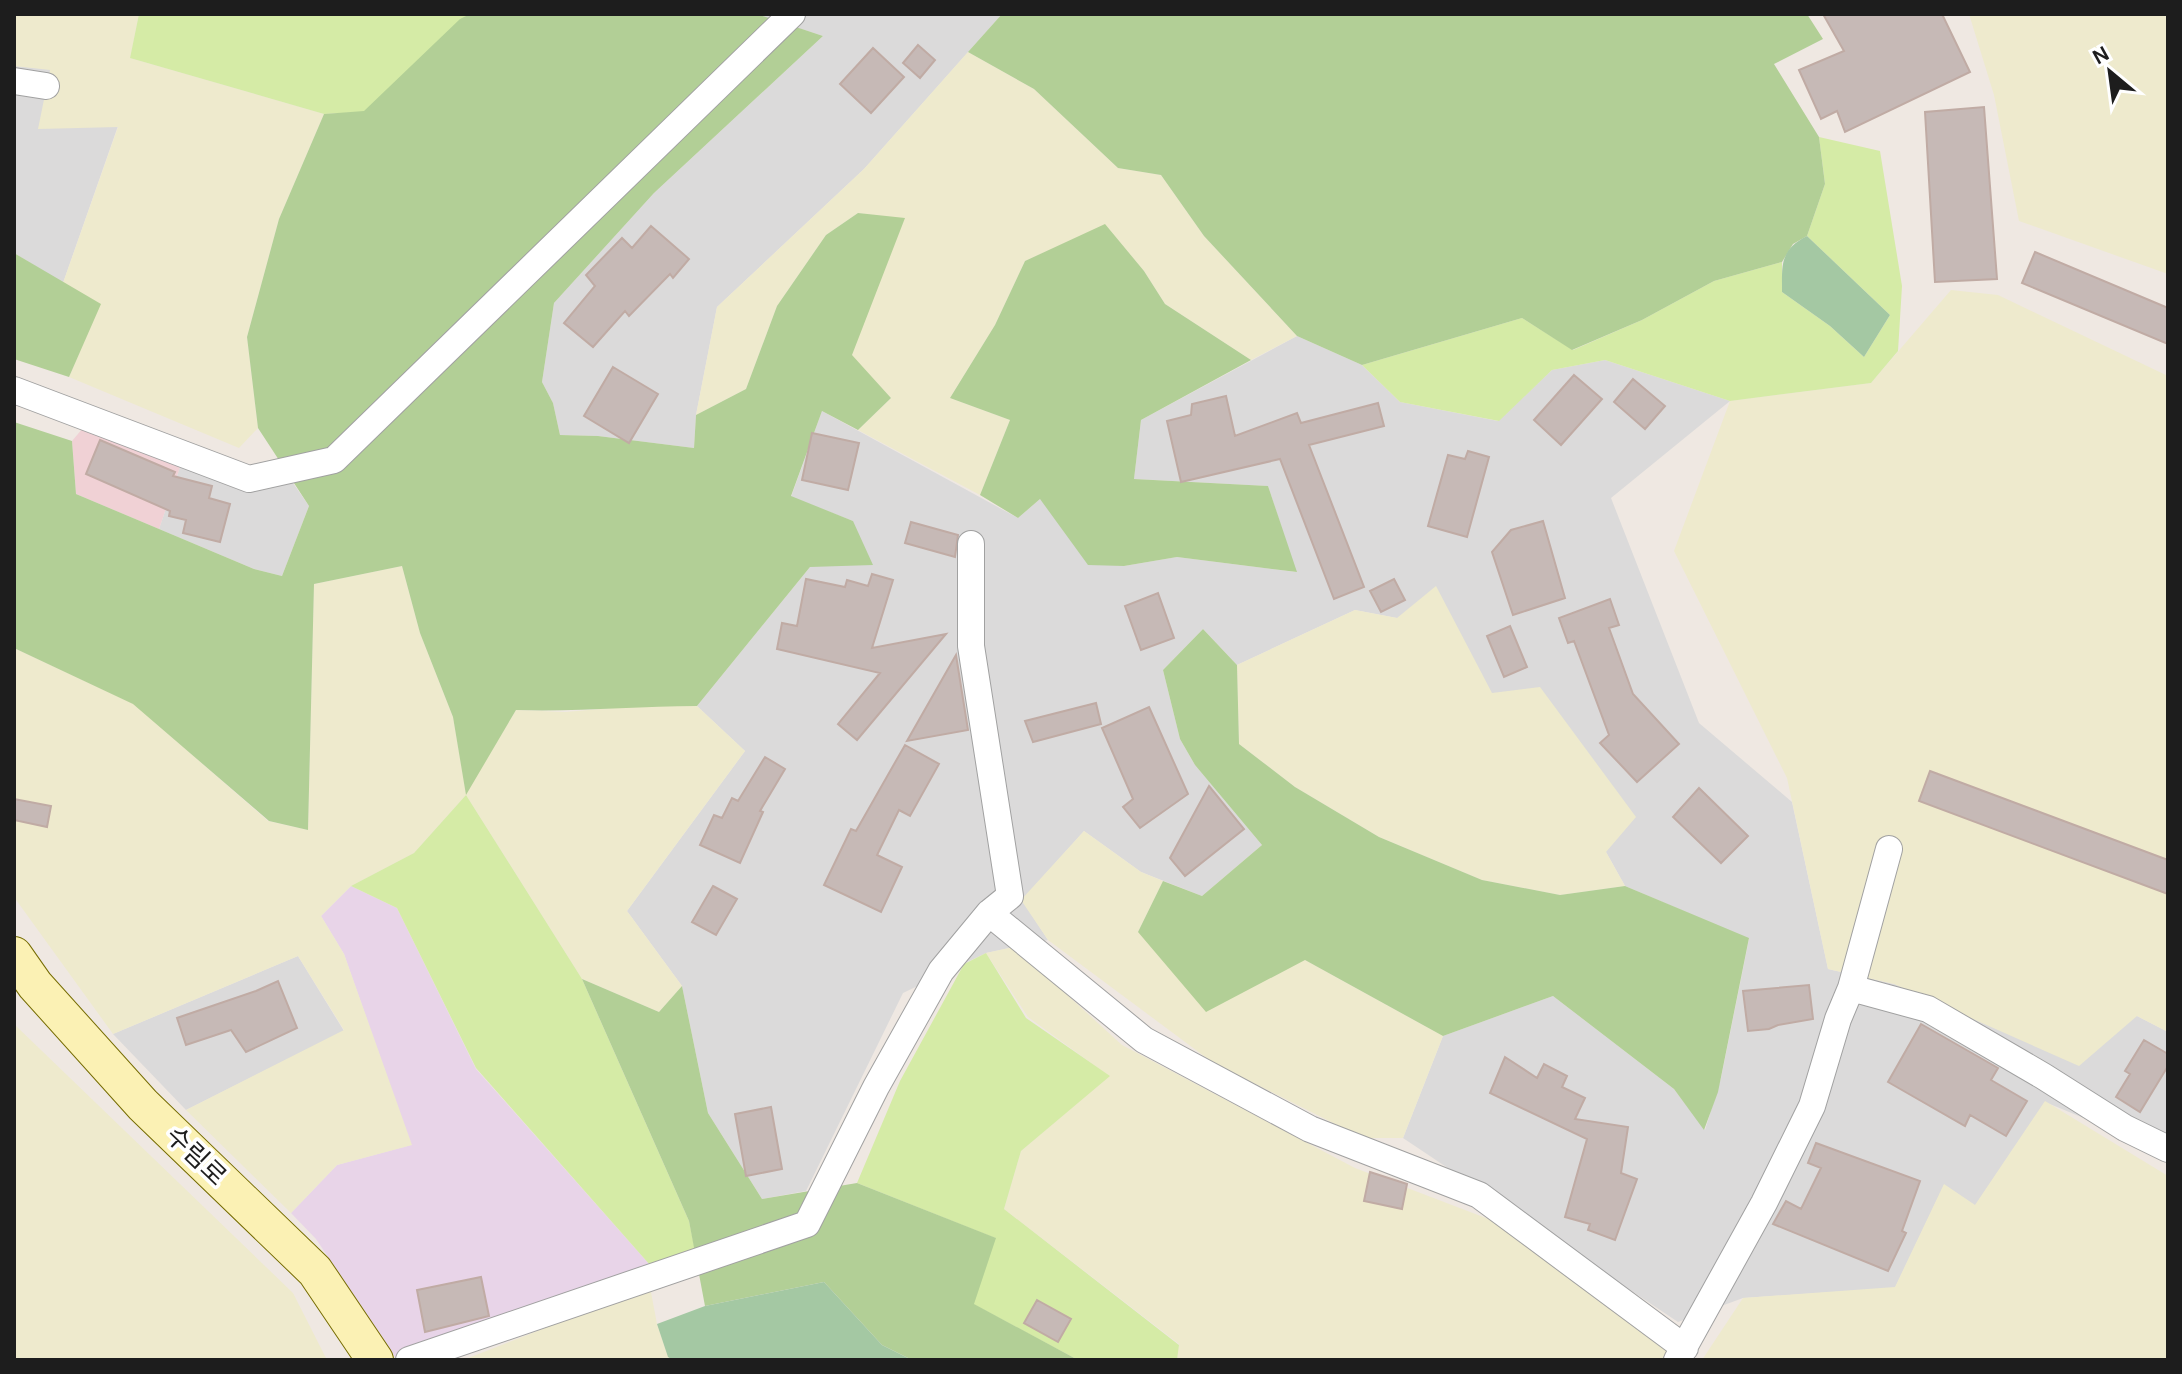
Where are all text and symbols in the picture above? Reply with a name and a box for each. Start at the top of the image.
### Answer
north arrow [2070,32,2150,112]
text: N [2088,40,2114,71]
street label: 수림로 [159,1120,233,1192]

